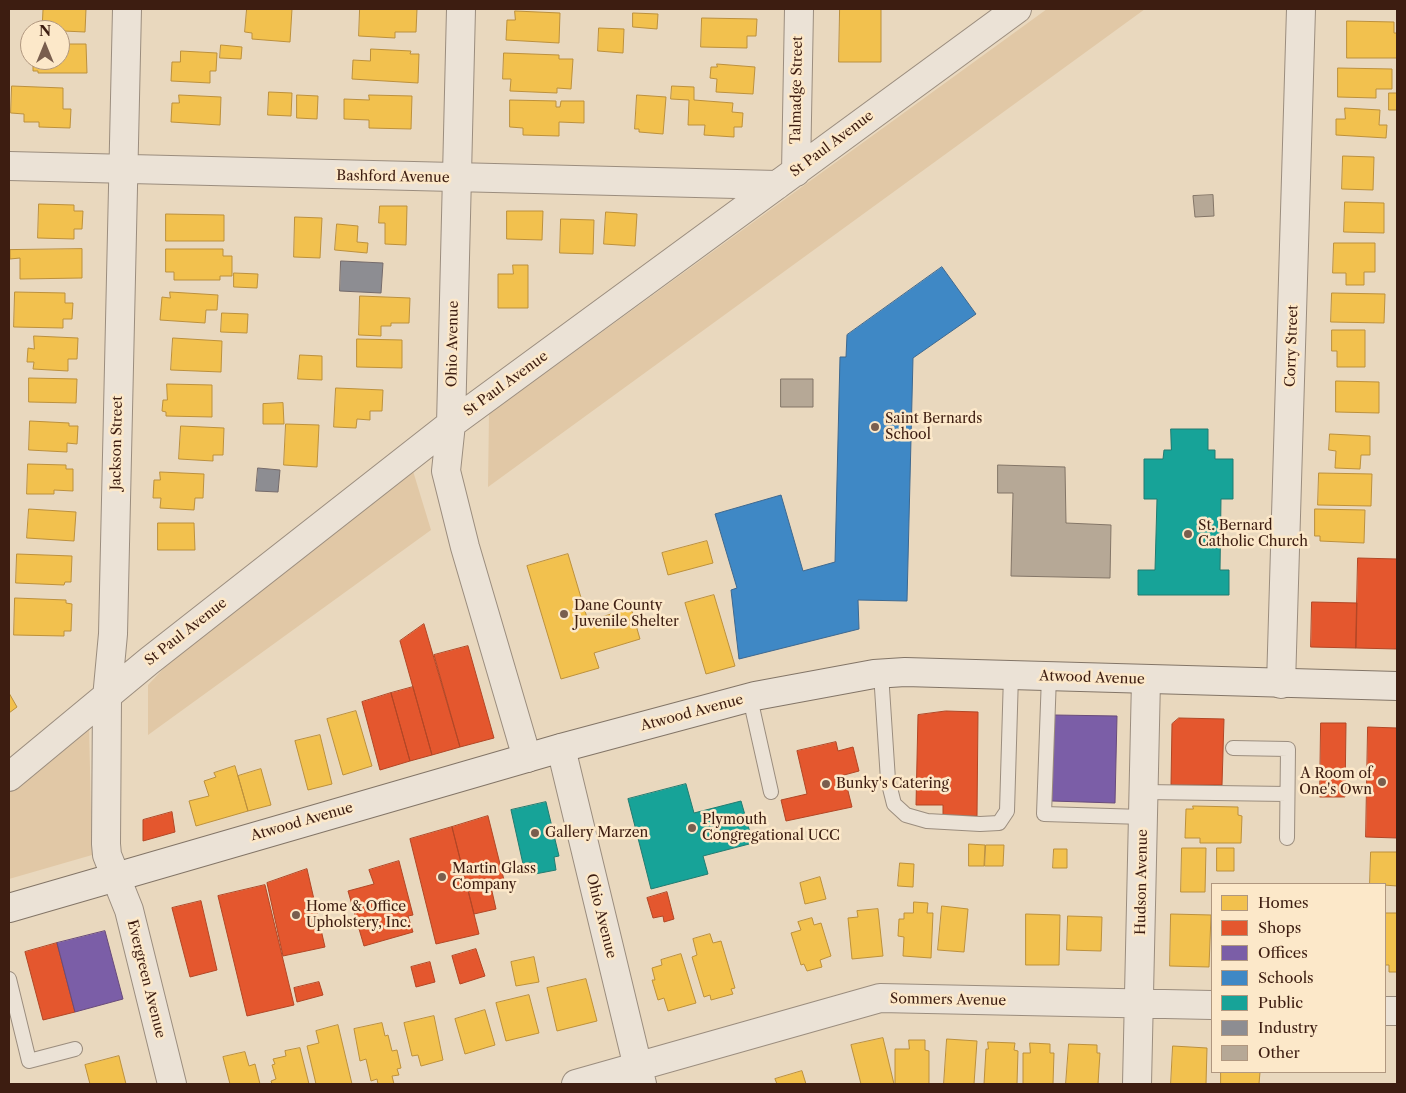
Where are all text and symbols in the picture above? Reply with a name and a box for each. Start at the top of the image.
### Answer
north arrow [20,20,70,70]
text: N [39,22,51,40]
street label: Talmadge Street [788,36,806,144]
street label: St Paul Avenue [787,107,877,181]
street label: Bashford Avenue [336,168,450,186]
street label: Ohio Avenue [444,301,462,387]
street label: Corry Street [1282,305,1302,387]
street label: St Paul Avenue [461,348,551,420]
street label: Jackson Street [108,396,126,490]
place label: Saint Bernards School [885,411,982,444]
marker: Saint Bernards School [869,421,881,433]
place label: St. Bernard Catholic Church [1198,518,1308,550]
marker: St. Bernard Catholic Church [1182,528,1194,540]
street label: St Paul Avenue [142,595,230,669]
place label: Dane County Juvenile Shelter [574,598,679,630]
marker: Dane County Juvenile Shelter [558,608,570,620]
street label: Atwood Avenue [1039,668,1145,688]
street label: Atwood Avenue [639,691,745,735]
place label: A Room of One's Own [1299,766,1372,799]
place label: Bunky's Catering [836,776,949,792]
marker: A Room of One's Own [1376,776,1388,788]
marker: Bunky's Catering [820,778,832,790]
street label: Atwood Avenue [249,799,355,845]
place label: Plymouth Congregational UCC [702,812,840,844]
marker: Plymouth Congregational UCC [686,822,698,834]
place label: Gallery Marzen [545,825,648,841]
marker: Gallery Marzen [529,827,541,839]
street label: Hudson Avenue [1133,829,1151,935]
place label: Martin Glass Company [452,861,536,894]
marker: Martin Glass Company [436,871,448,883]
street label: Ohio Avenue [582,872,620,960]
legend [1211,883,1386,1073]
text: Homes [1258,893,1309,912]
place label: Home & Office Upholstery, Inc. [306,899,411,932]
marker: Home & Office Upholstery, Inc. [290,909,302,921]
street label: Evergreen Avenue [123,918,169,1040]
text: Shops [1258,918,1301,937]
text: Offices [1258,943,1308,962]
text: Schools [1258,968,1314,987]
street label: Sommers Avenue [890,991,1006,1009]
text: Public [1258,993,1303,1012]
text: Industry [1258,1018,1318,1037]
text: Other [1258,1043,1300,1062]

